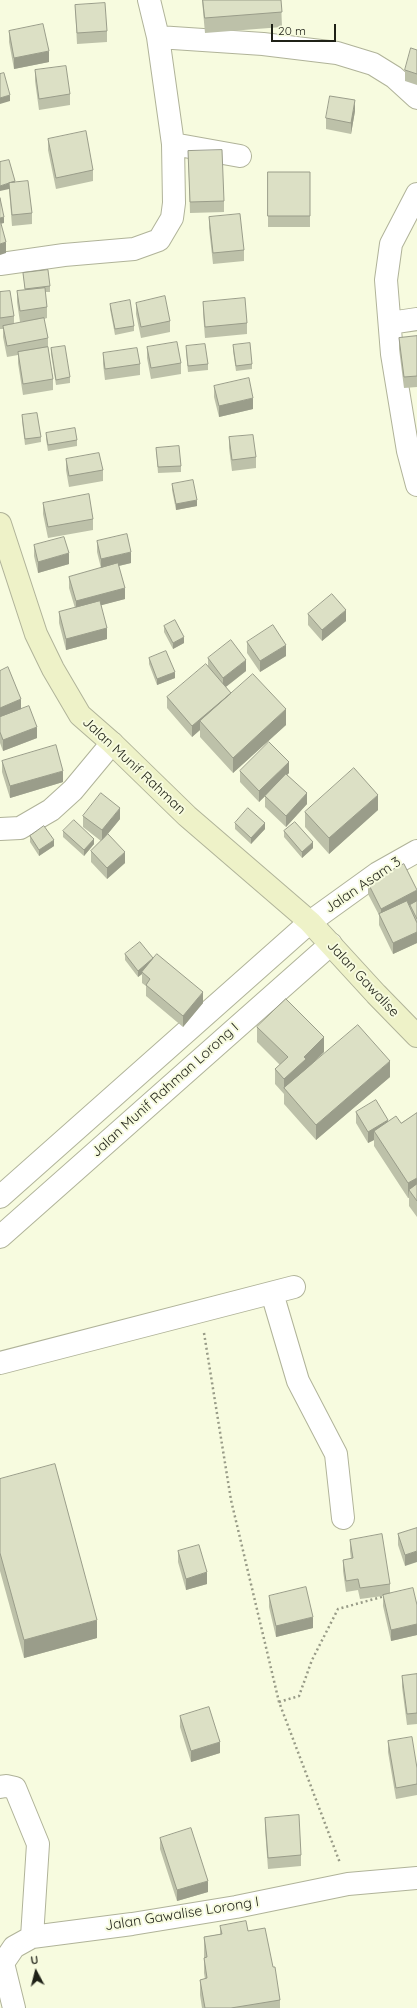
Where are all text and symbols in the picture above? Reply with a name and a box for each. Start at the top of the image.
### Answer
scale bar [273,16,338,42]
text: 20 m [278,23,306,38]
street label: Jalan Munif Rahman [79,714,189,818]
street label: Jalan Asam 3 [322,853,404,917]
street label: Jalan Gawalise [323,937,403,1021]
street label: Jalan Munif Rahman Lorong I [88,1019,242,1161]
street label: Jalan Gawalise Lorong I [104,1894,260,1934]
north arrow [16,1952,56,1992]
text: U [30,1953,39,1968]

